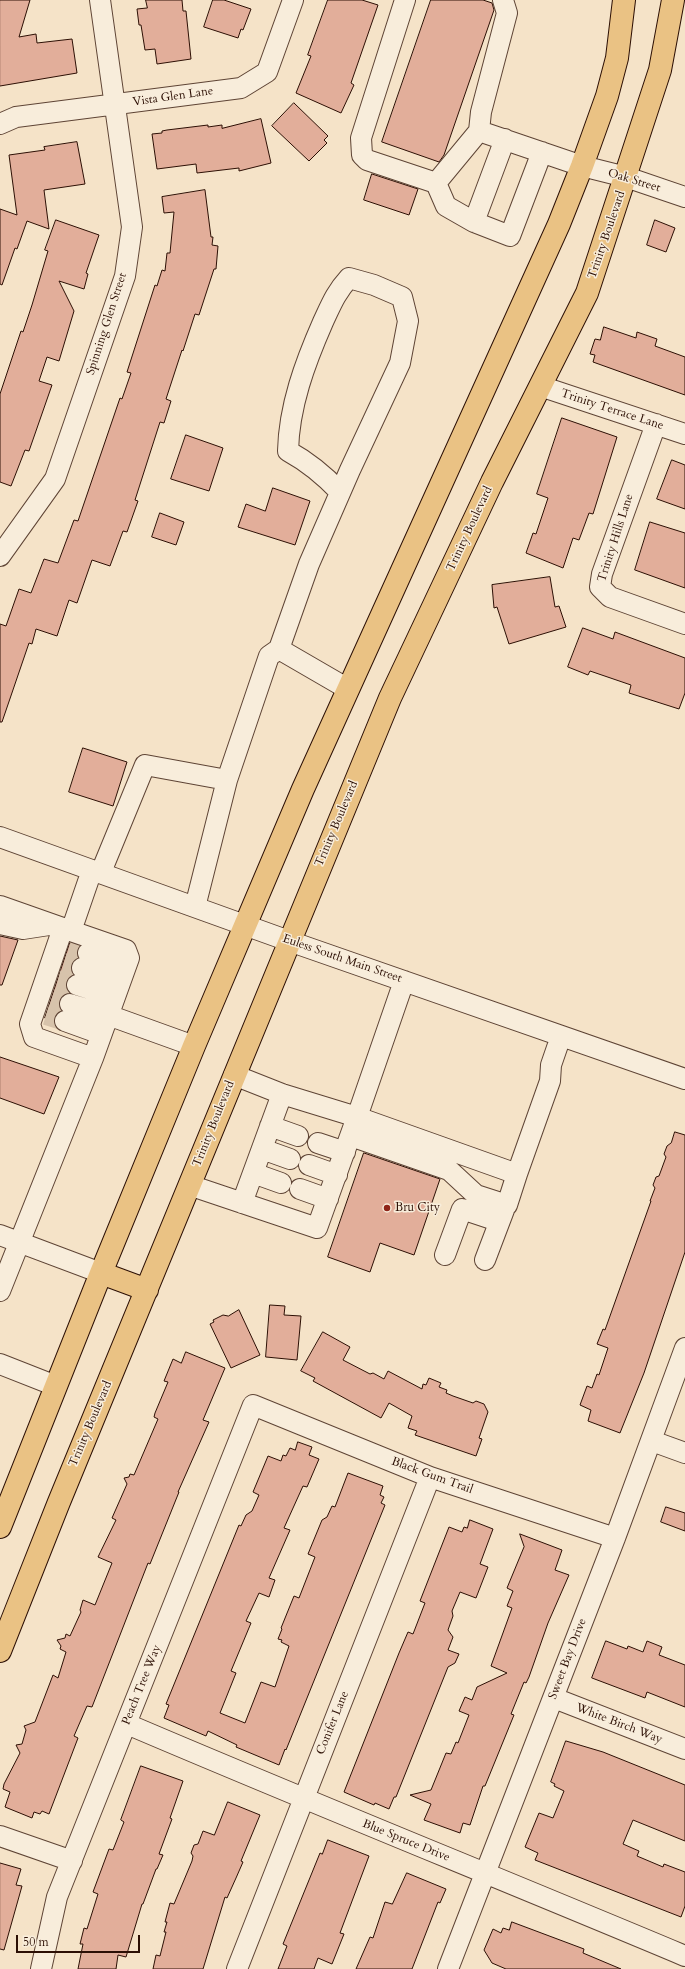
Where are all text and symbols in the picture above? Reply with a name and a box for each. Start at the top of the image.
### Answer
street label: Vista Glen Lane [132,84,214,110]
street label: Oak Street [606,166,662,196]
street label: Trinity Boulevard [585,189,629,281]
street label: Spinning Glen Street [84,271,130,377]
street label: Trinity Terrace Lane [559,387,665,433]
street label: Trinity Boulevard [444,484,496,574]
street label: Trinity Hills Lane [595,492,637,584]
street label: Trinity Boulevard [312,779,362,869]
street label: Euless South Main Street [280,932,404,986]
street label: Trinity Boulevard [190,1079,238,1169]
place label: Bru City [395,1201,440,1215]
marker: Bru City [382,1203,392,1213]
street label: Trinity Boulevard [66,1379,116,1469]
street label: Black Gum Trail [389,1455,475,1497]
street label: Sweet Bay Drive [546,1617,590,1701]
street label: Peach Tree Way [119,1643,165,1727]
street label: Conifer Lane [314,1689,352,1757]
street label: White Birch Way [574,1701,664,1747]
street label: Blue Spruce Drive [360,1817,452,1865]
scale bar [18,1927,142,1953]
text: 50 m [23,1934,49,1950]

